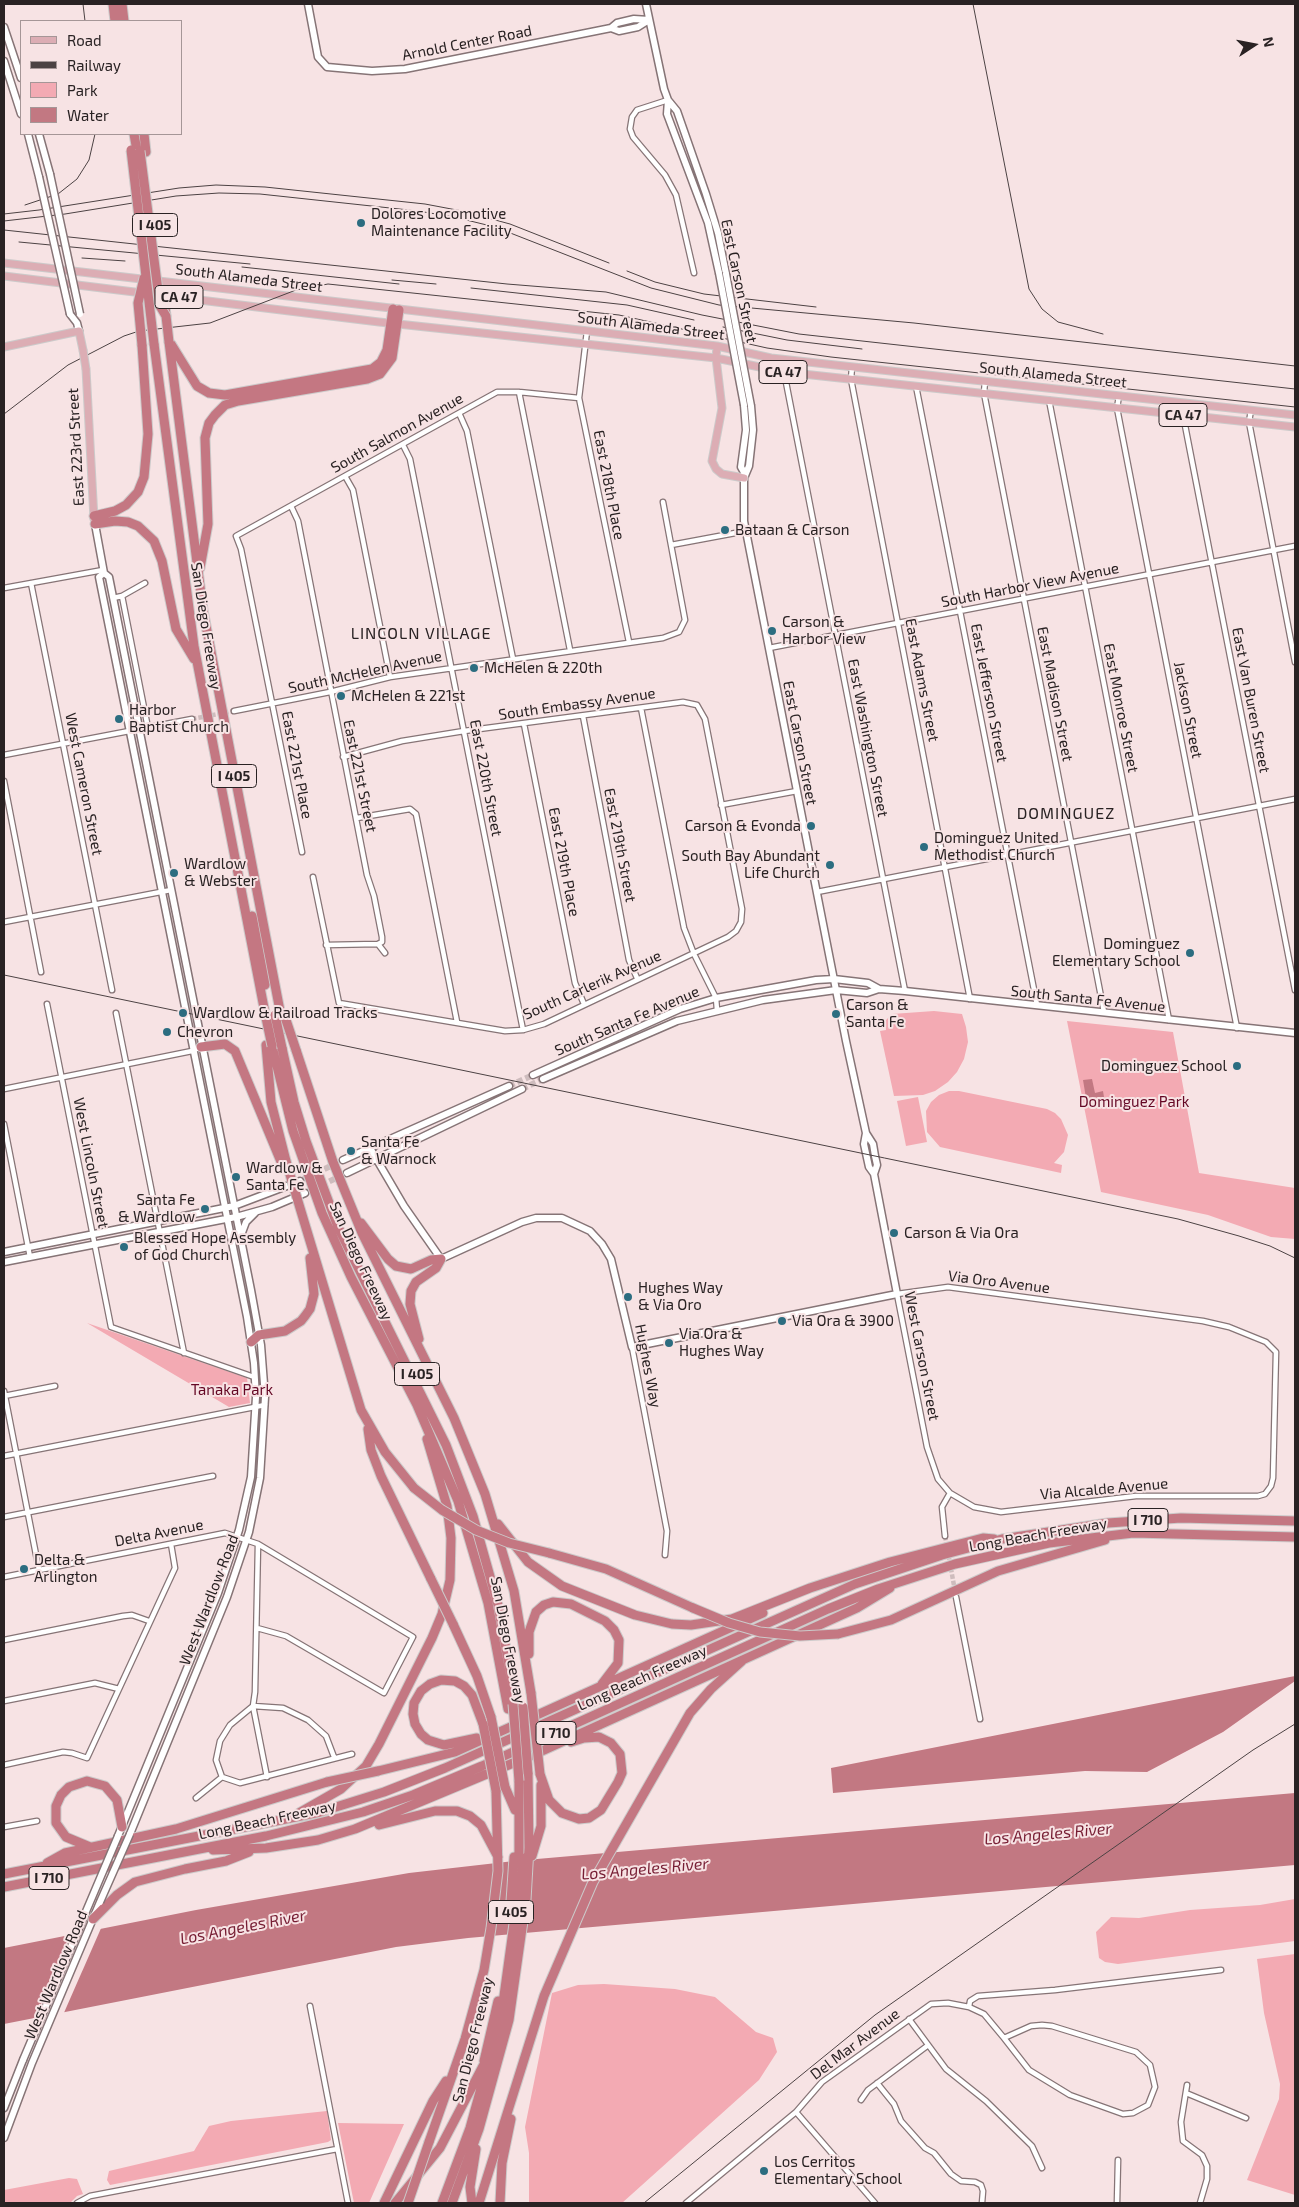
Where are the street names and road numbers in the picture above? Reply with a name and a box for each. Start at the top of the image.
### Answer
street label: Arnold Center Road [401,22,533,64]
road number: I 405 [132,214,178,236]
street label: East Carson Street [717,218,761,344]
street label: South Alameda Street [174,260,324,296]
road number: CA 47 [155,286,203,308]
street label: South Alameda Street [576,308,726,344]
street label: South Alameda Street [978,358,1128,392]
road number: CA 47 [759,361,807,384]
street label: East 223rd Street [64,388,88,506]
street label: South Salmon Avenue [328,389,466,477]
road number: CA 47 [1159,404,1207,426]
street label: East 218th Place [590,429,628,541]
street label: South Harbor View Avenue [940,559,1120,611]
street label: San Diego Freeway [187,561,225,691]
street label: East Adams Street [901,617,943,743]
street label: East Jefferson Street [967,622,1011,764]
street label: East Madison Street [1033,625,1077,763]
street label: East Van Buren Street [1228,626,1274,774]
street label: East Monroe Street [1100,642,1142,774]
street label: South McHelen Avenue [287,647,443,697]
street label: East Washington Street [844,657,892,819]
street label: Jackson Street [1170,660,1206,760]
street label: East Carson Street [779,679,821,807]
street label: South Embassy Avenue [497,684,657,724]
street label: East 221st Place [278,709,316,821]
street label: West Cameron Street [61,711,107,857]
street label: East 221st Street [339,718,381,834]
street label: East 220th Street [466,718,506,838]
road number: I 405 [212,764,256,788]
street label: East 219th Street [600,786,640,904]
street label: East 219th Place [545,806,583,918]
street label: South Carlerik Avenue [520,946,664,1024]
street label: South Santa Fe Avenue [552,982,702,1060]
street label: South Santa Fe Avenue [1010,982,1166,1016]
street label: West Lincoln Street [69,1096,113,1230]
street label: San Diego Freeway [326,1199,396,1323]
street label: Via Oro Avenue [947,1267,1051,1297]
street label: West Carson Street [901,1290,943,1422]
street label: Hughes Way [631,1323,665,1409]
road number: I 405 [394,1362,440,1386]
street label: Via Alcalde Avenue [1039,1474,1169,1504]
road number: I 710 [1128,1508,1168,1532]
street label: Long Beach Freeway [968,1514,1108,1556]
street label: Delta Avenue [113,1516,205,1550]
street label: West Wardlow Road [176,1532,242,1668]
street label: San Diego Freeway [487,1575,529,1705]
street label: Long Beach Freeway [574,1641,710,1715]
road number: I 710 [536,1722,576,1745]
street label: Long Beach Freeway [197,1797,337,1843]
road number: I 710 [29,1866,69,1890]
road number: I 405 [488,1900,534,1924]
street label: West Wardlow Road [21,1908,91,2042]
street label: San Diego Freeway [449,1975,497,2105]
street label: Del Mar Avenue [807,2005,903,2083]

